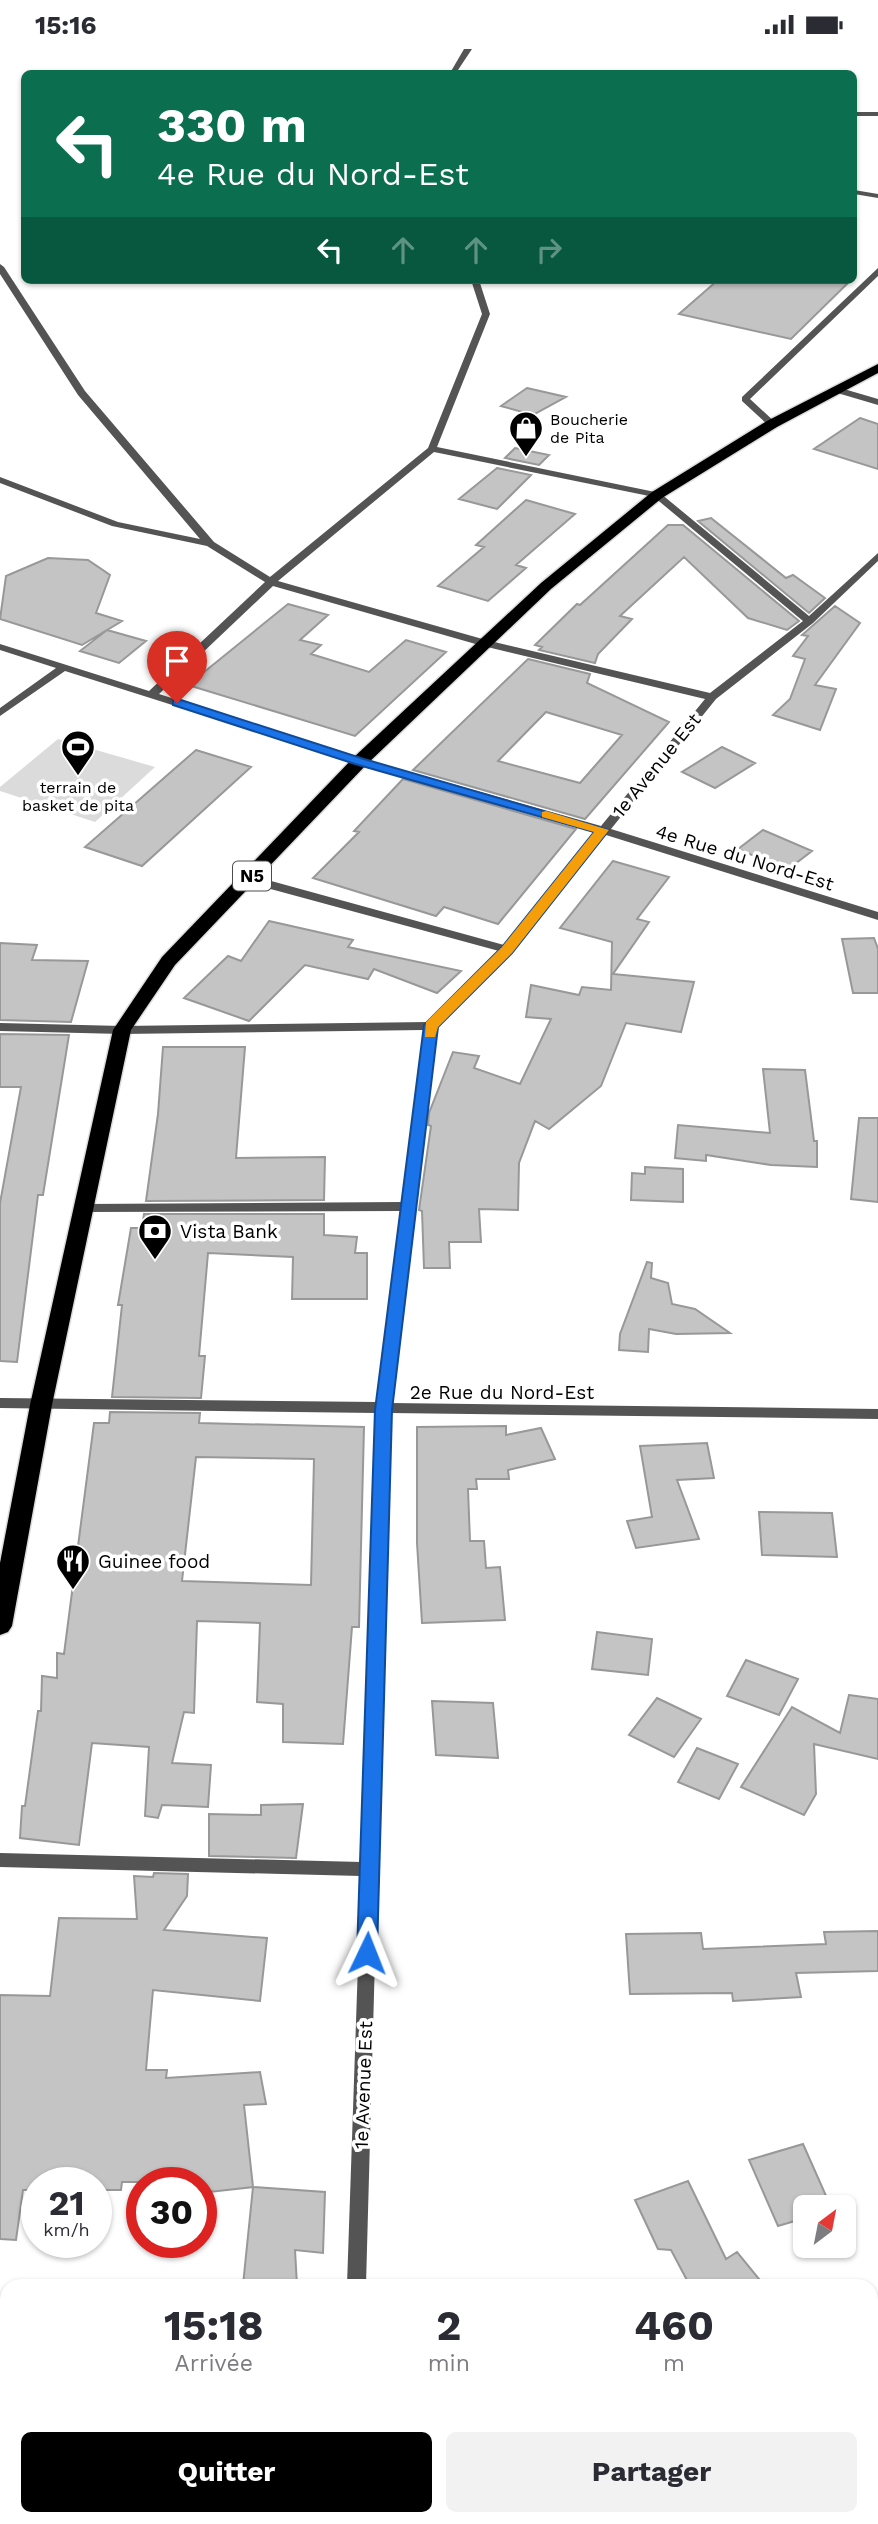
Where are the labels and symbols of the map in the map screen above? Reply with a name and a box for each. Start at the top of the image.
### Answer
shop icon: Boucherie de Pita [507,409,545,458]
place label: Boucherie de Pita [550,410,628,447]
pin [147,631,207,703]
street label: 1e Avenue Est [607,708,706,822]
sports icon: terrain de basket de pita [59,728,97,777]
place label: terrain de basket de pita [22,778,134,815]
street label: 4e Rue du Nord-Est [653,819,837,896]
road number: N5 [233,861,271,891]
bank icon: Vista Bank [136,1212,174,1261]
place label: Vista Bank [180,1220,278,1243]
street label: 2e Rue du Nord-Est [410,1381,594,1404]
restaurant icon: Guinee food [54,1542,92,1591]
place label: Guinee food [98,1550,210,1573]
position arrow [330,1916,404,1990]
street label: 1e Avenue Est [350,2021,377,2149]
speed limit sign: 30 [126,2167,217,2258]
north arrow [793,2195,856,2257]

